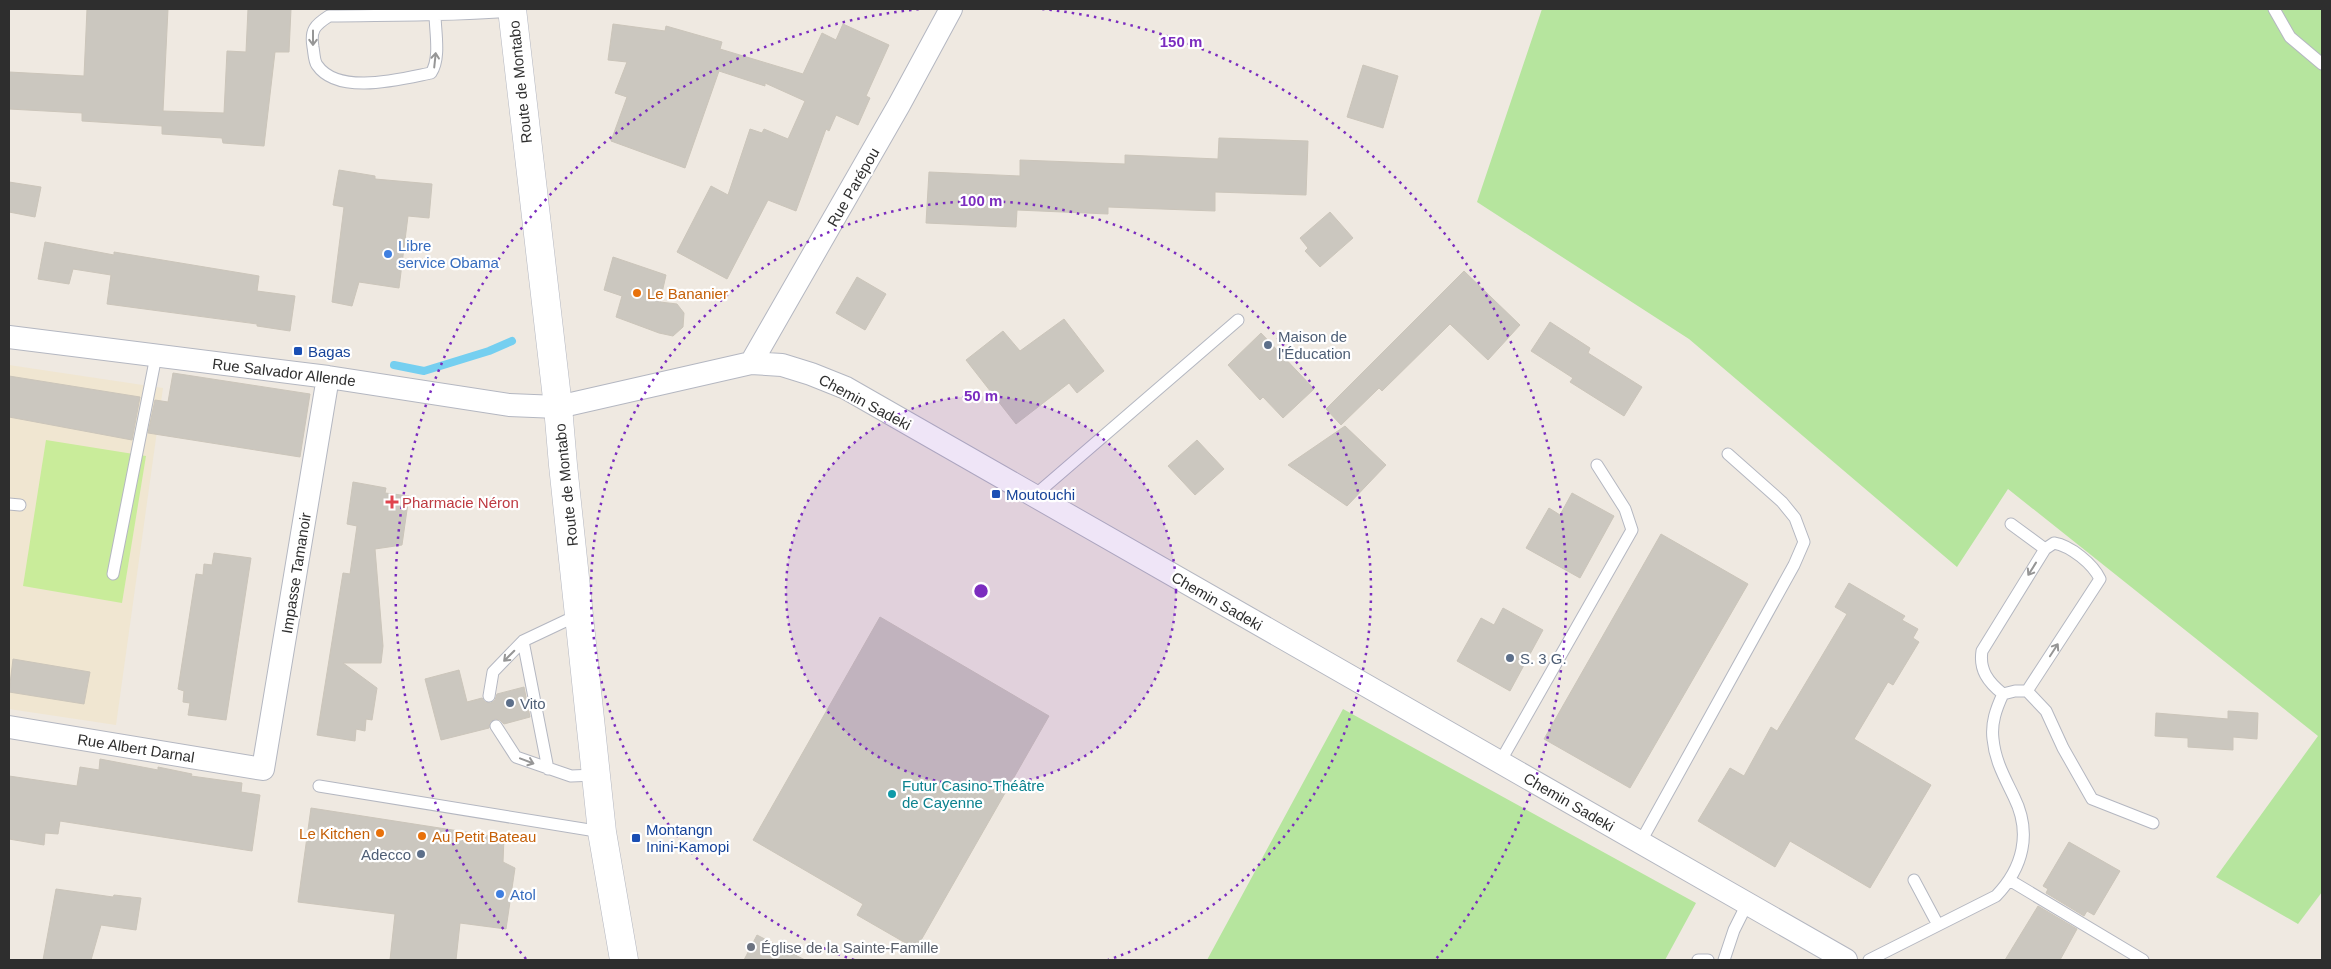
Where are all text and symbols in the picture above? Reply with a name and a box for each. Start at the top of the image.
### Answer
street label: Route de Montabo [505,20,535,144]
one-way arrow [308,30,318,46]
text: 150 m [1160,33,1202,50]
one-way arrow [430,53,439,69]
street label: Rue Parépou [824,144,882,230]
text: 100 m [960,192,1002,209]
place label: Libre service Obama [398,237,500,271]
marker: Libre service Obama [382,248,394,260]
place label: Le Bananier [647,285,728,302]
marker: Le Bananier [631,287,643,299]
place label: Maison de l'Éducation [1278,328,1351,362]
marker: Maison de l'Éducation [1262,339,1274,351]
place label: Bagas [308,343,351,360]
marker: Bagas [292,345,304,357]
street label: Rue Salvador Allende [211,355,357,389]
street label: Chemin Sadeki [816,371,914,433]
text: 50 m [964,387,998,404]
street label: Route de Montabo [551,423,581,547]
place label: Moutouchi [1006,486,1075,503]
marker: Moutouchi [990,488,1002,500]
place label: Pharmacie Néron [402,494,519,511]
marker: Pharmacie Néron [386,496,398,508]
street label: Impasse Tamanoir [278,511,314,635]
one-way arrow [2027,562,2037,576]
street label: Chemin Sadeki [1169,568,1265,634]
centre of rings [972,582,990,600]
one-way arrow [2049,643,2059,657]
one-way arrow [503,650,515,662]
place label: S. 3 G. [1520,650,1567,667]
marker: S. 3 G. [1504,652,1516,664]
place label: Vito [520,695,546,712]
marker: Vito [504,697,516,709]
street label: Rue Albert Darnal [76,730,196,766]
one-way arrow [519,757,534,766]
street label: Chemin Sadeki [1521,769,1617,835]
place label: Futur Casino-Théâtre de Cayenne [902,777,1045,811]
marker: Futur Casino-Théâtre de Cayenne [886,788,898,800]
place label: Montangn Inini-Kamopi [646,821,729,855]
place label: Le Kitchen [299,825,370,842]
marker: Le Kitchen [374,827,386,839]
place label: Au Petit Bateau [432,828,536,845]
marker: Au Petit Bateau [416,830,428,842]
marker: Montangn Inini-Kamopi [630,832,642,844]
place label: Adecco [361,846,411,863]
marker: Adecco [415,848,427,860]
place label: Atol [510,886,536,903]
marker: Atol [494,888,506,900]
place label: Église de la Sainte-Famille [761,939,939,956]
marker: Église de la Sainte-Famille [745,941,757,953]

